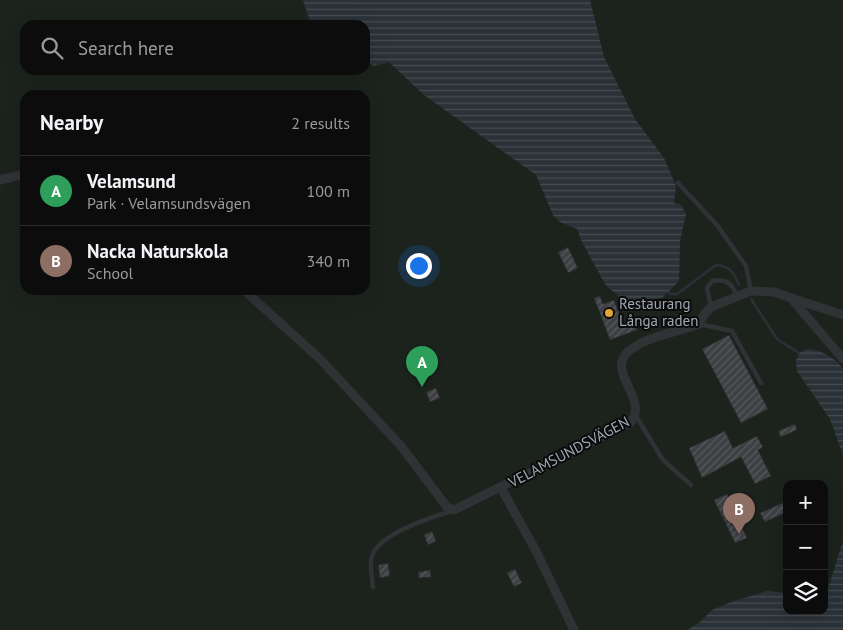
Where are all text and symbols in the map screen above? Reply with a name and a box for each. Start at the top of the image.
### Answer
search box [20,20,370,75]
icon: search [38,34,66,62]
text: Search here [78,36,174,60]
text: Nearby [40,109,103,136]
text: 2 results [291,113,350,133]
text: Velamsund [87,169,176,193]
text: A [51,181,61,201]
text: 100 m [307,181,350,201]
text: Park · Velamsundsvägen [87,193,251,213]
text: Nacka Naturskola [87,239,228,263]
text: B [51,251,61,271]
text: 340 m [307,251,350,271]
your location [406,253,432,279]
text: School [87,263,133,283]
place label: Restaurang Långa raden [619,294,698,330]
marker: Restaurang Långa raden [603,307,615,319]
pin: A [406,346,438,387]
street label: VELAMSUNDSVÄGEN [504,412,632,492]
map controls [783,480,828,615]
button: + [783,480,828,525]
pin: B [723,493,755,534]
button: − [783,525,828,570]
button: layers [783,570,828,615]

